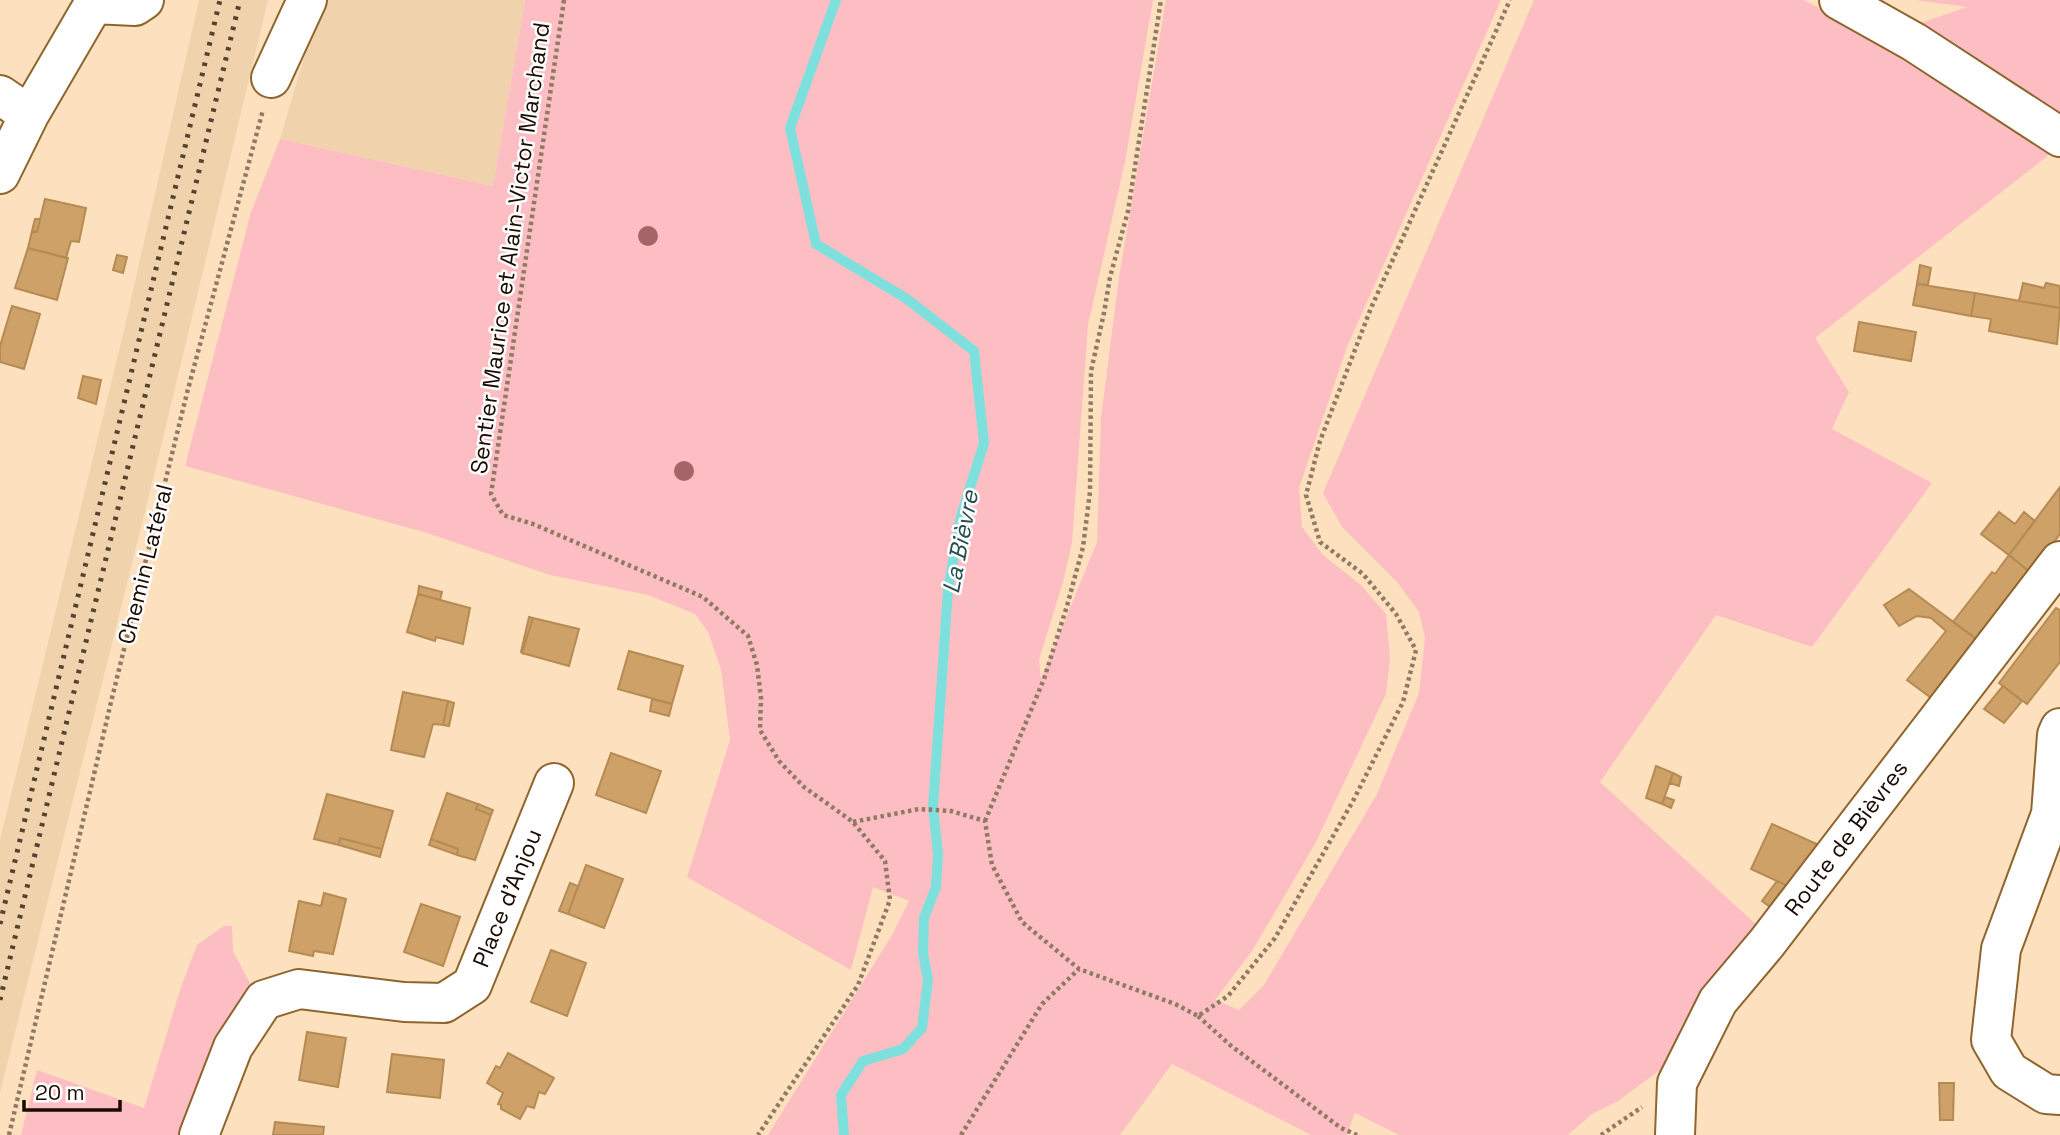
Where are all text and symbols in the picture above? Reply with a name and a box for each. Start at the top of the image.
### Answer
street label: Sentier Maurice et Alain-Victor Marchand [463,20,557,476]
street label: Chemin Latéral [111,481,179,647]
water label: La Bièvre [935,487,985,596]
street label: Route de Bièvres [1778,754,1914,922]
street label: Place d'Anjou [466,824,548,972]
scale bar [24,1068,121,1112]
text: 20 m [35,1079,85,1106]

